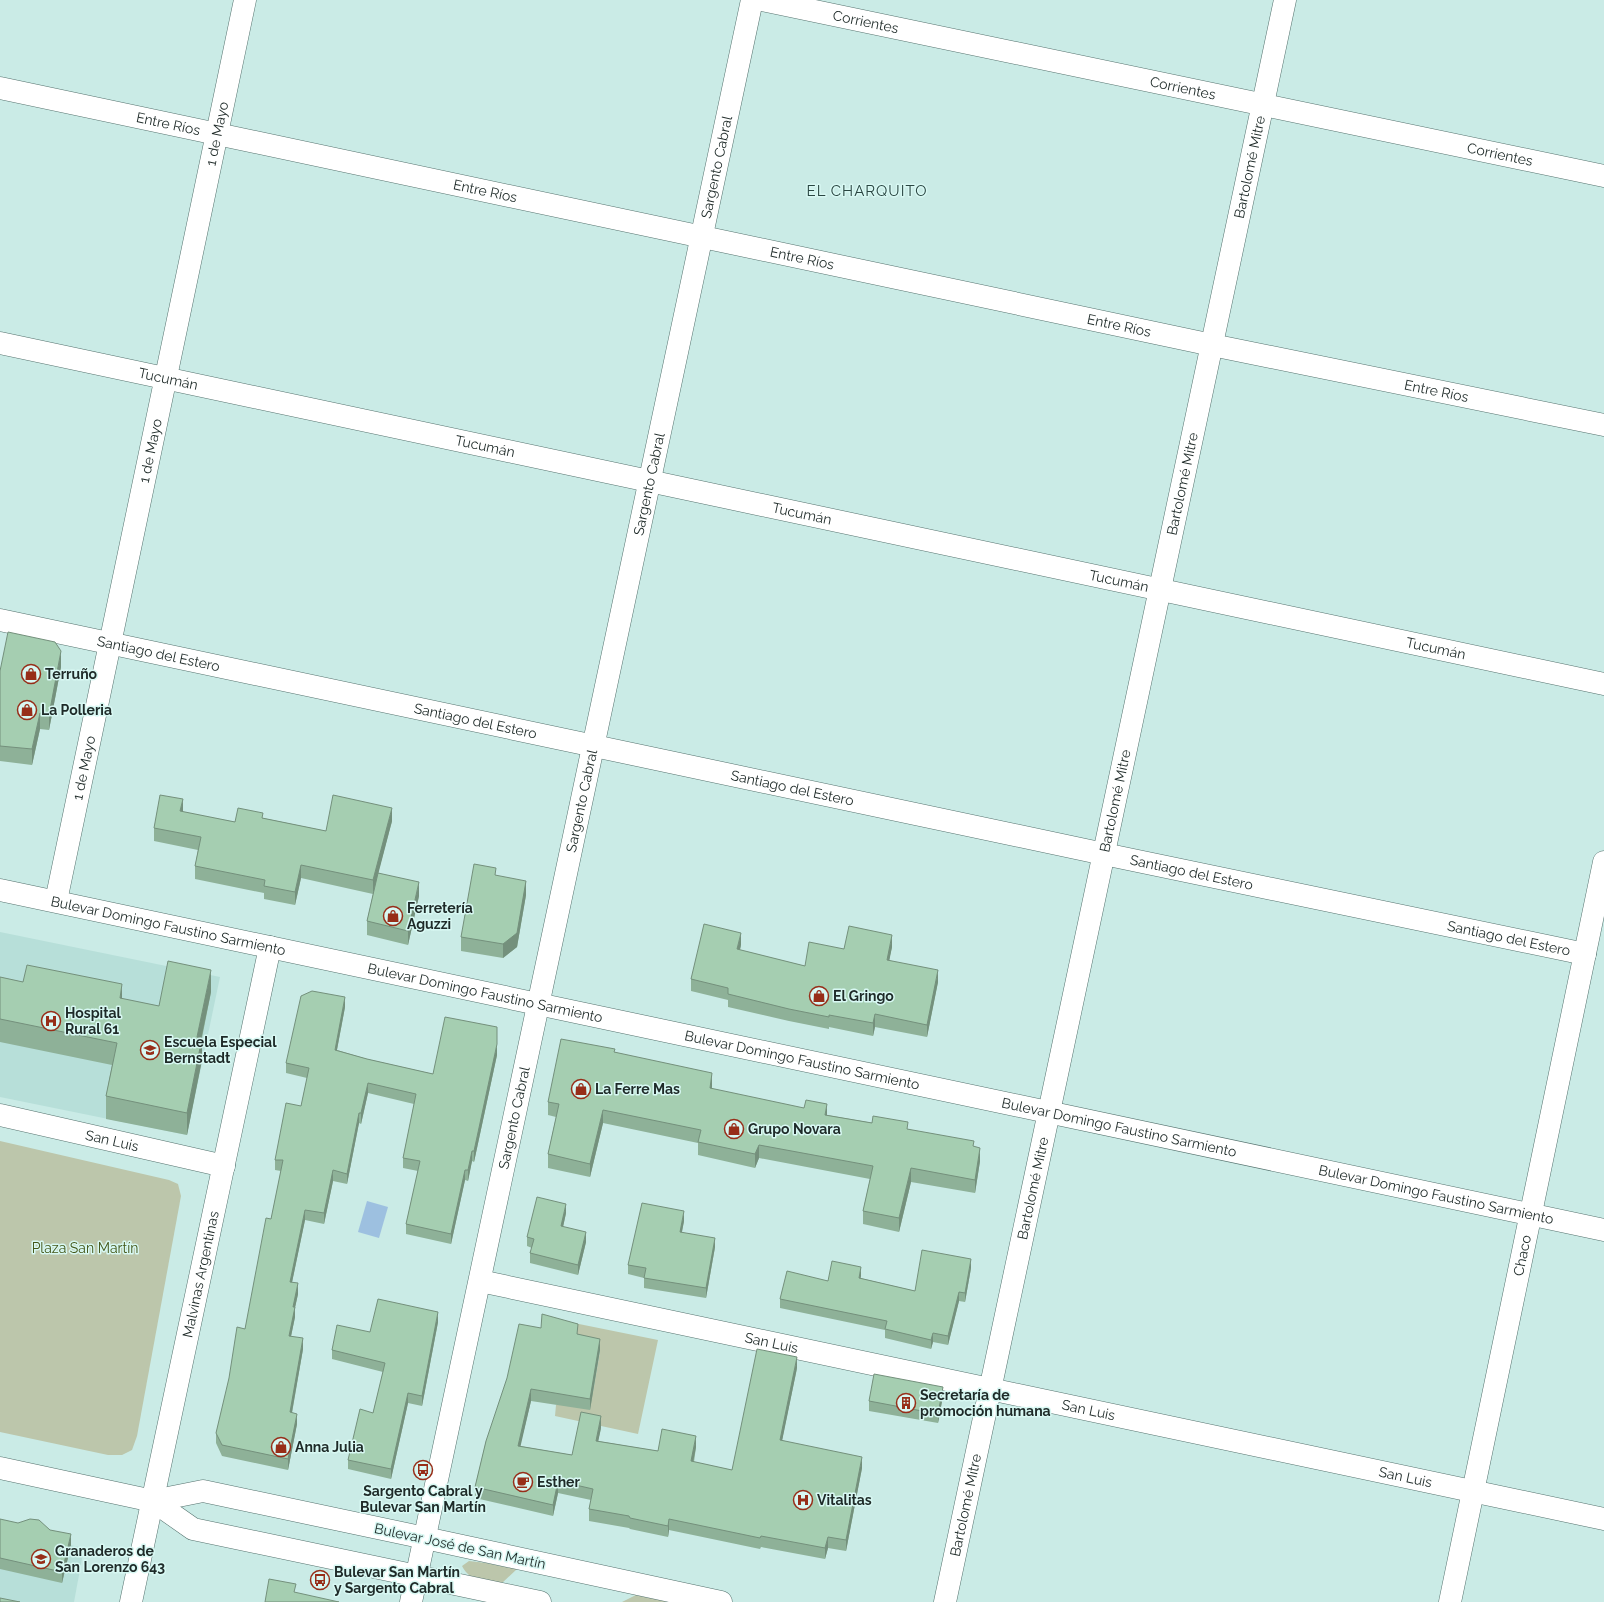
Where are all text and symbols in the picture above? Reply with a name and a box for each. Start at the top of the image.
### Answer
street label: Corrientes [831,7,900,36]
street label: Corrientes [1149,73,1217,103]
street label: 1 de Mayo [202,100,231,167]
street label: Entre Ríos [135,109,202,138]
street label: Sargento Cabral [698,114,735,220]
street label: Bartolomé Mitre [1231,114,1268,220]
street label: Corrientes [1466,140,1535,169]
street label: Entre Ríos [452,176,519,206]
district label: EL CHARQUITO [807,182,927,200]
street label: Entre Ríos [769,244,836,273]
street label: Entre Ríos [1086,311,1153,340]
street label: Tucumán [137,365,199,393]
street label: Entre Ríos [1403,376,1470,405]
street label: 1 de Mayo [136,417,165,484]
street label: Sargento Cabral [630,431,668,537]
street label: Bartolomé Mitre [1164,431,1201,537]
street label: Tucumán [454,432,516,460]
street label: Tucumán [771,499,833,528]
street label: Tucumán [1088,567,1150,595]
street label: Santiago del Estero [96,633,221,674]
street label: Tucumán [1405,634,1467,662]
shop icon: Terruño [20,663,42,685]
place label: Terruño [45,666,98,682]
shop icon: La Polleria [16,699,38,721]
street label: Santiago del Estero [413,700,538,742]
place label: La Polleria [41,702,112,718]
street label: 1 de Mayo [69,734,98,802]
street label: Sargento Cabral [563,748,600,854]
street label: Bartolomé Mitre [1096,748,1134,854]
street label: Santiago del Estero [729,767,855,809]
street label: Santiago del Estero [1129,852,1255,893]
street label: Bulevar Domingo Faustino Sarmiento [49,893,287,958]
place label: Ferretería Aguzzi [407,900,473,932]
shop icon: Ferretería Aguzzi [382,905,404,927]
street label: Santiago del Estero [1446,918,1572,959]
street label: Bulevar Domingo Faustino Sarmiento [366,960,604,1026]
shop icon: El Gringo [808,985,830,1007]
place label: El Gringo [833,988,894,1004]
place label: Hospital Rural 61 [65,1005,122,1037]
hospital icon: Hospital Rural 61 [40,1010,62,1032]
street label: Bulevar Domingo Faustino Sarmiento [683,1027,921,1093]
place label: Escuela Especial Bernstadt [164,1034,277,1066]
school or university icon: Escuela Especial Bernstadt [139,1039,161,1061]
street label: Sargento Cabral [495,1065,533,1171]
shop icon: La Ferre Mas [570,1078,592,1100]
place label: La Ferre Mas [595,1081,680,1097]
street label: Bulevar Domingo Faustino Sarmiento [1000,1095,1238,1160]
shop icon: Grupo Novara [723,1118,745,1140]
place label: Grupo Novara [748,1121,841,1137]
street label: San Luis [84,1127,141,1154]
street label: Bartolomé Mitre [1014,1135,1052,1241]
street label: Bulevar Domingo Faustino Sarmiento [1317,1162,1555,1227]
street label: Malvinas Argentinas [179,1209,222,1339]
street label: Chaco [1510,1234,1534,1277]
park label: Plaza San Martín [32,1240,138,1256]
street label: San Luis [743,1329,800,1356]
place label: Secretaría de promoción humana [920,1387,1051,1419]
building icon: Secretaría de promoción humana [895,1392,917,1414]
street label: San Luis [1060,1396,1117,1423]
shop icon: Anna Julia [270,1436,292,1458]
place label: Anna Julia [295,1439,364,1455]
street label: Bartolomé Mitre [947,1452,984,1558]
bus stop icon: Sargento Cabral y Bulevar San Martín [412,1459,434,1481]
street label: San Luis [1377,1464,1434,1490]
cafe icon: Esther [512,1471,534,1493]
place label: Esther [537,1474,580,1490]
place label: Sargento Cabral y Bulevar San Martín [360,1483,486,1515]
hospital icon: Vitalitas [792,1489,814,1511]
place label: Vitalitas [817,1492,872,1508]
street label: Bulevar José de San Martín [373,1520,547,1572]
place label: Granaderos de San Lorenzo 643 [55,1543,165,1575]
school or university icon: Granaderos de San Lorenzo 643 [30,1548,52,1570]
place label: Bulevar San Martín y Sargento Cabral [334,1564,460,1596]
bus stop icon: Bulevar San Martín y Sargento Cabral [309,1569,331,1591]

